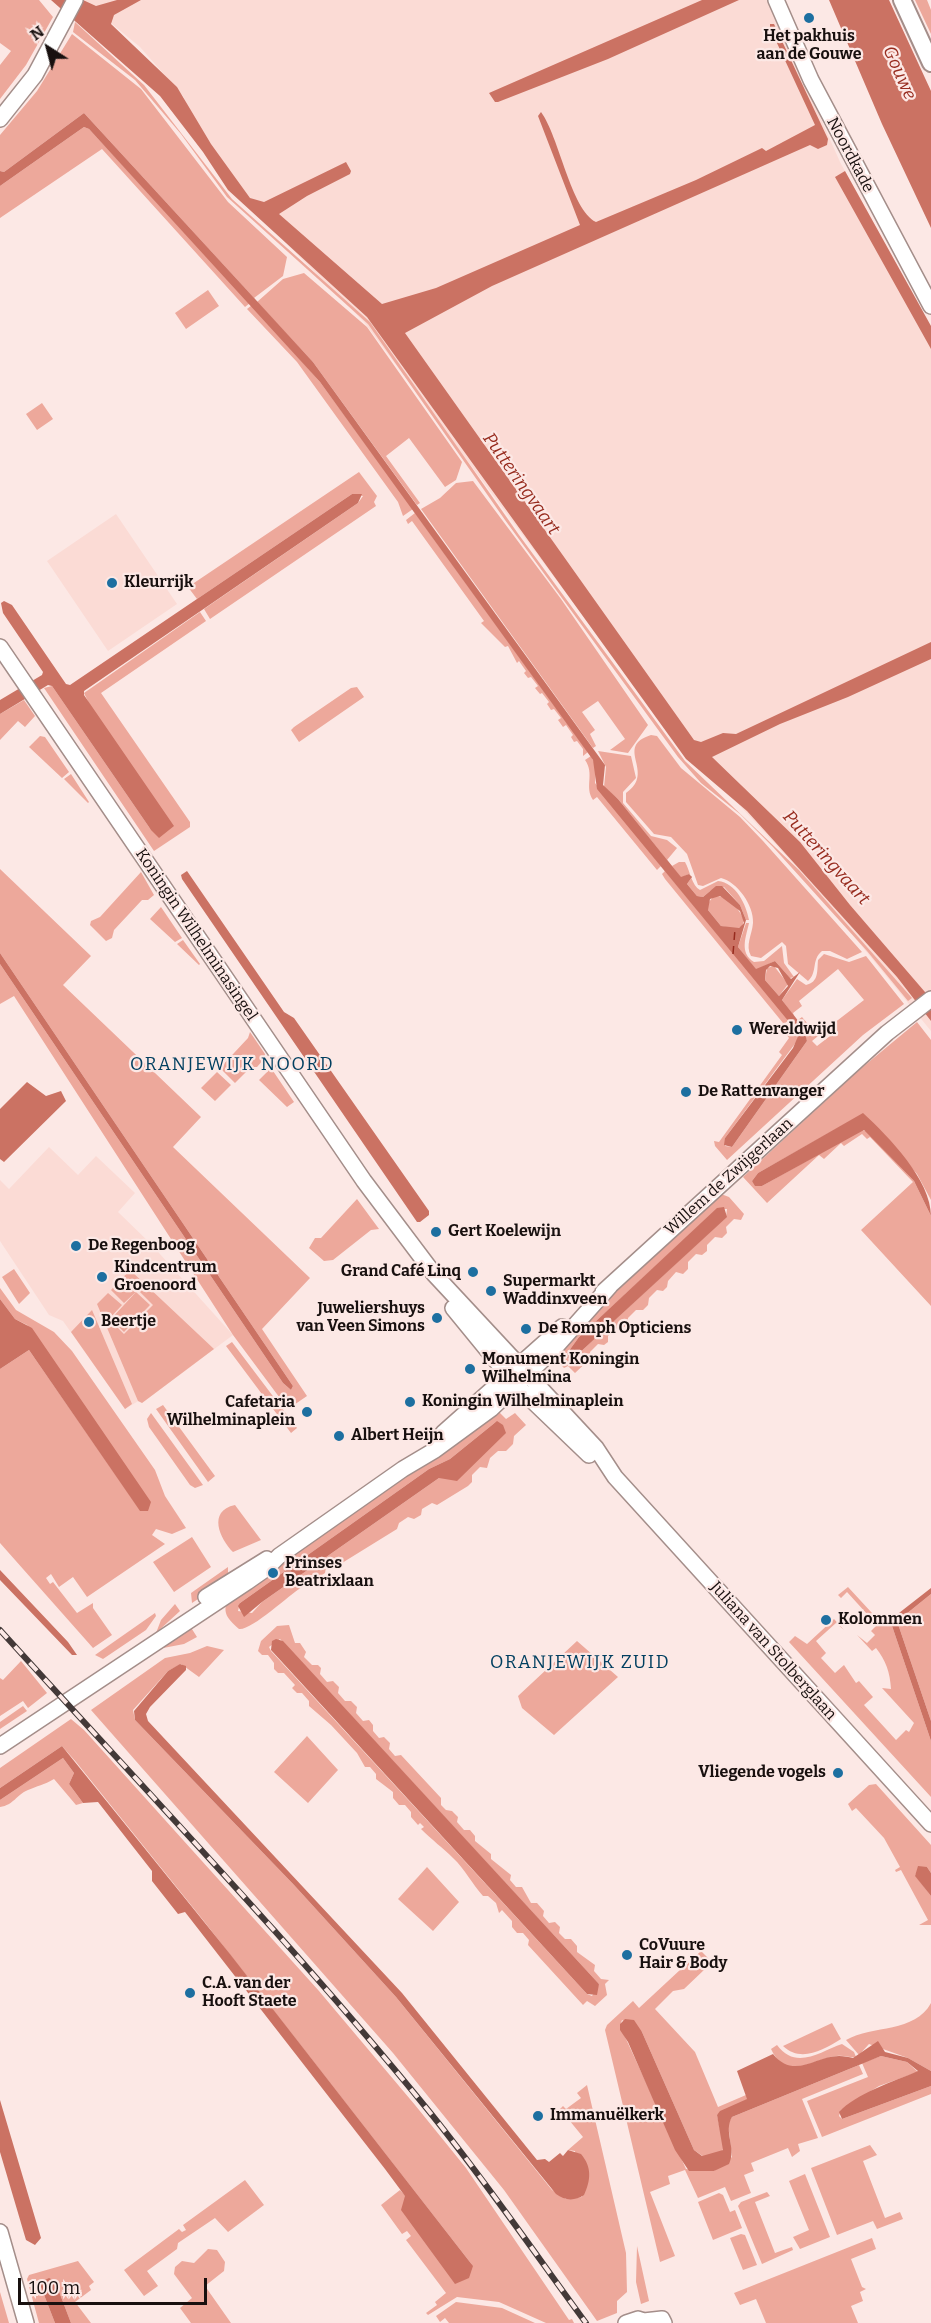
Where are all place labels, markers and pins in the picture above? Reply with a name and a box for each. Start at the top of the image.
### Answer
marker: Het pakhuis aan de Gouwe [802,11,816,25]
place label: Het pakhuis aan de Gouwe [757,27,861,65]
place label: Kleurrijk [124,573,194,593]
marker: Kleurrijk [105,576,119,590]
place label: Wereldwijd [749,1020,836,1040]
marker: Wereldwijd [730,1023,744,1037]
place label: De Rattenvanger [698,1082,824,1102]
marker: De Rattenvanger [679,1085,693,1099]
place label: Gert Koelewijn [448,1222,561,1242]
marker: Gert Koelewijn [429,1225,443,1239]
place label: De Regenboog [88,1236,195,1256]
marker: De Regenboog [69,1239,83,1253]
place label: Kindcentrum Groenoord [114,1258,217,1296]
place label: Grand Café Linq [341,1262,461,1282]
marker: Grand Café Linq [466,1265,480,1279]
marker: Kindcentrum Groenoord [95,1270,109,1284]
place label: Supermarkt Waddinxveen [503,1272,607,1310]
marker: Supermarkt Waddinxveen [484,1284,498,1298]
place label: Juweliershuys van Veen Simons [296,1299,425,1337]
marker: Juweliershuys van Veen Simons [430,1311,444,1325]
place label: Beertje [101,1312,156,1332]
marker: Beertje [82,1315,96,1329]
place label: De Romph Opticiens [538,1319,691,1339]
marker: De Romph Opticiens [519,1322,533,1336]
place label: Monument Koningin Wilhelmina [482,1350,639,1388]
marker: Monument Koningin Wilhelmina [463,1362,477,1376]
place label: Koningin Wilhelminaplein [422,1392,623,1412]
place label: Cafetaria Wilhelminaplein [167,1393,295,1431]
marker: Koningin Wilhelminaplein [403,1395,417,1409]
marker: Cafetaria Wilhelminaplein [300,1405,314,1419]
place label: Albert Heijn [351,1426,444,1446]
marker: Albert Heijn [332,1429,346,1443]
place label: Prinses Beatrixlaan [285,1554,374,1592]
marker: Prinses Beatrixlaan [266,1566,280,1580]
place label: Kolommen [838,1610,922,1630]
marker: Kolommen [819,1613,833,1627]
place label: Vliegende vogels [698,1763,826,1783]
marker: Vliegende vogels [831,1766,845,1780]
place label: CoVuure Hair & Body [639,1936,727,1974]
marker: CoVuure Hair & Body [620,1948,634,1962]
place label: C.A. van der Hooft Staete [202,1974,297,2012]
marker: C.A. van der Hooft Staete [183,1986,197,2000]
place label: Immanuëlkerk [550,2106,664,2126]
marker: Immanuëlkerk [531,2109,545,2123]

